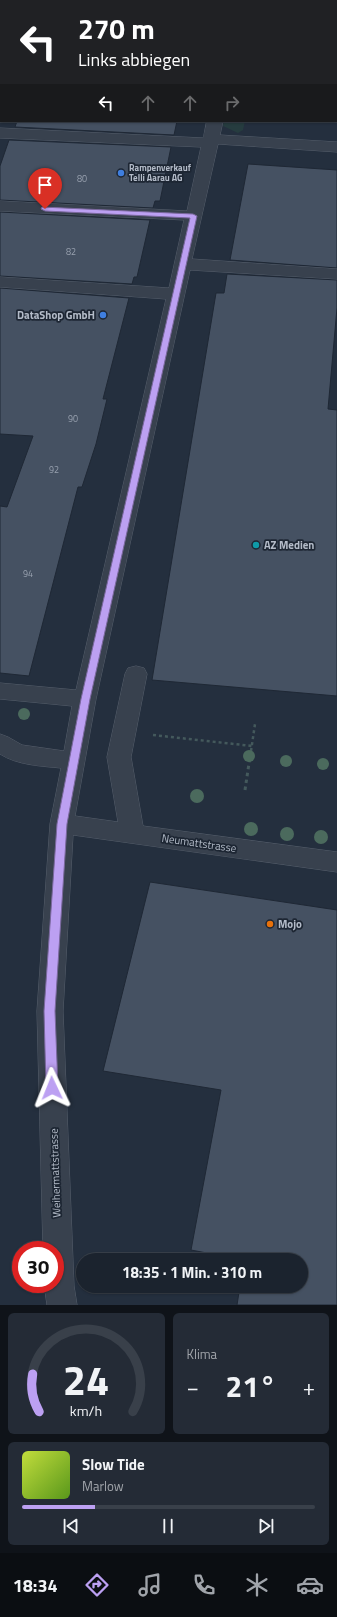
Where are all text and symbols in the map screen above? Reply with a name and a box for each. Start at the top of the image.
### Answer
text: 270 m [78,7,155,50]
icon: left [12,16,64,68]
text: Links abbiegen [78,46,190,73]
icon: left [95,92,117,114]
icon: ahead [137,92,159,114]
icon: ahead [179,92,201,114]
icon: right [221,92,243,114]
place label: Rampenverkauf Telli Aarau AG [129,161,192,184]
pin [28,168,62,209]
marker: Rampenverkauf Telli Aarau AG [116,168,126,178]
house number: 80 [77,172,87,185]
icon: arrive [34,174,56,196]
house number: 82 [66,245,76,258]
place label: DataShop GmbH [17,307,95,323]
marker: DataShop GmbH [98,310,108,320]
house number: 90 [68,412,78,425]
house number: 92 [49,463,59,476]
place label: AZ Medien [264,537,314,553]
marker: AZ Medien [251,540,261,550]
house number: 94 [23,567,33,580]
street label: Neumattstrasse [161,830,238,856]
place label: Mojo [278,916,302,932]
marker: Mojo [265,919,275,929]
position arrow [31,1067,73,1109]
street label: Weihermattstrasse [45,1128,65,1218]
speed limit sign: 30 [12,1241,64,1293]
text: 18:35 · 1 Min. · 310 m [122,1261,262,1284]
text: Klima [187,1344,217,1364]
text: 24 [63,1347,110,1410]
text: 21° [226,1363,276,1409]
text: − [187,1370,199,1404]
text: + [303,1370,315,1404]
text: km/h [70,1399,102,1421]
text: Slow Tide [82,1453,145,1476]
text: Marlow [82,1476,124,1496]
icon: previous [60,1515,82,1537]
icon: pause [157,1515,179,1537]
icon: next [255,1515,277,1537]
icon: directions [83,1571,111,1599]
icon: music [136,1571,164,1599]
icon: phone [190,1571,218,1599]
icon: climate [243,1571,271,1599]
icon: car [296,1571,324,1599]
text: 18:34 [13,1572,58,1599]

